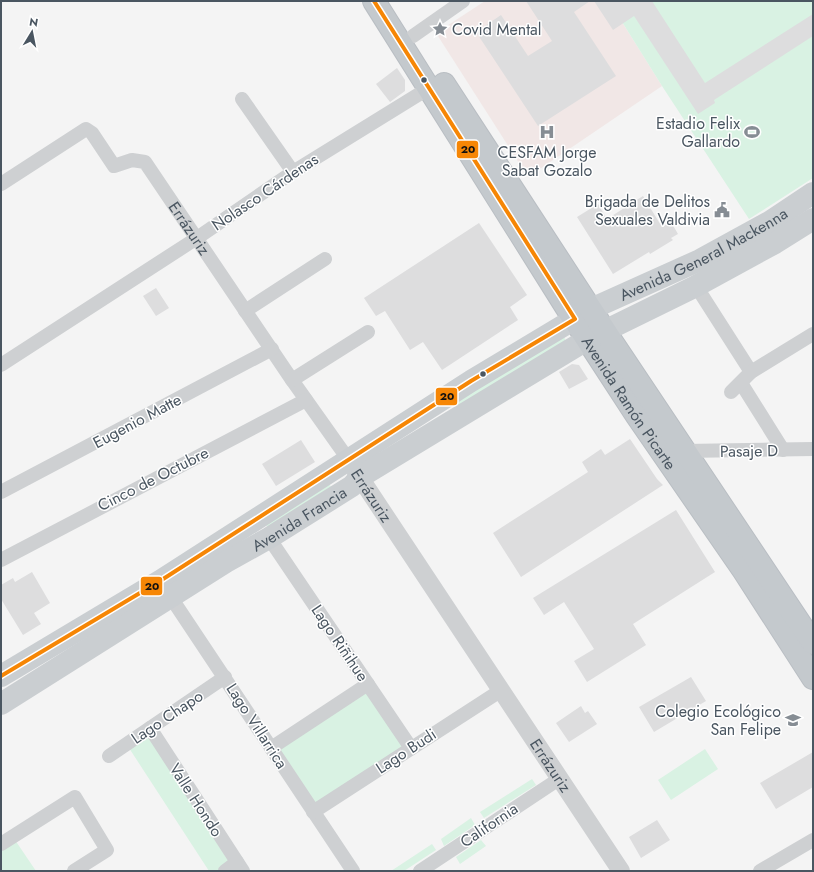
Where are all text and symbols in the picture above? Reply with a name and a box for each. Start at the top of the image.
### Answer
north arrow [12,12,52,52]
text: N [28,14,39,31]
place label: Covid Mental [452,18,541,41]
place icon: Covid Mental [431,20,449,38]
unlabelled marker [419,75,429,85]
place label: Estadio Felix Gallardo [656,112,740,153]
hospital icon: CESFAM Jorge Sabat Gozalo [538,123,556,141]
sports icon: Estadio Felix Gallardo [743,123,761,141]
line badge: 20 [456,140,479,159]
text: 20 [461,141,475,157]
place label: CESFAM Jorge Sabat Gozalo [498,141,596,182]
street label: Nolasco Cárdenas [207,148,323,236]
place label: Brigada de Delitos Sexuales Valdivia [585,190,710,231]
street label: Errázuriz [163,197,216,260]
public building icon: Brigada de Delitos Sexuales Valdivia [713,201,731,219]
street label: Avenida General Mackenna [616,202,792,306]
street label: Avenida Ramón Picarte [576,331,682,474]
unlabelled marker [478,369,488,379]
line badge: 20 [435,387,458,406]
street label: Eugenio Matte [89,388,185,454]
text: 20 [440,388,454,404]
street label: Pasaje D [720,439,778,463]
street label: Cinco de Octubre [93,441,213,517]
street label: Errázuriz [346,464,398,527]
street label: Avenida Francia [247,481,351,557]
line badge: 20 [140,576,163,596]
text: 20 [145,578,159,594]
street label: Lago Riñihue [306,600,374,686]
street label: Lago Villarrica [221,679,293,773]
street label: Lago Chapo [126,684,208,750]
place label: Colegio Ecológico San Felipe [655,700,781,741]
school or university icon: Colegio Ecológico San Felipe [784,711,802,729]
street label: Lago Budi [371,723,441,779]
street label: Errázuriz [525,734,577,797]
street label: Valle Hondo [164,759,229,841]
street label: California [455,797,523,853]

